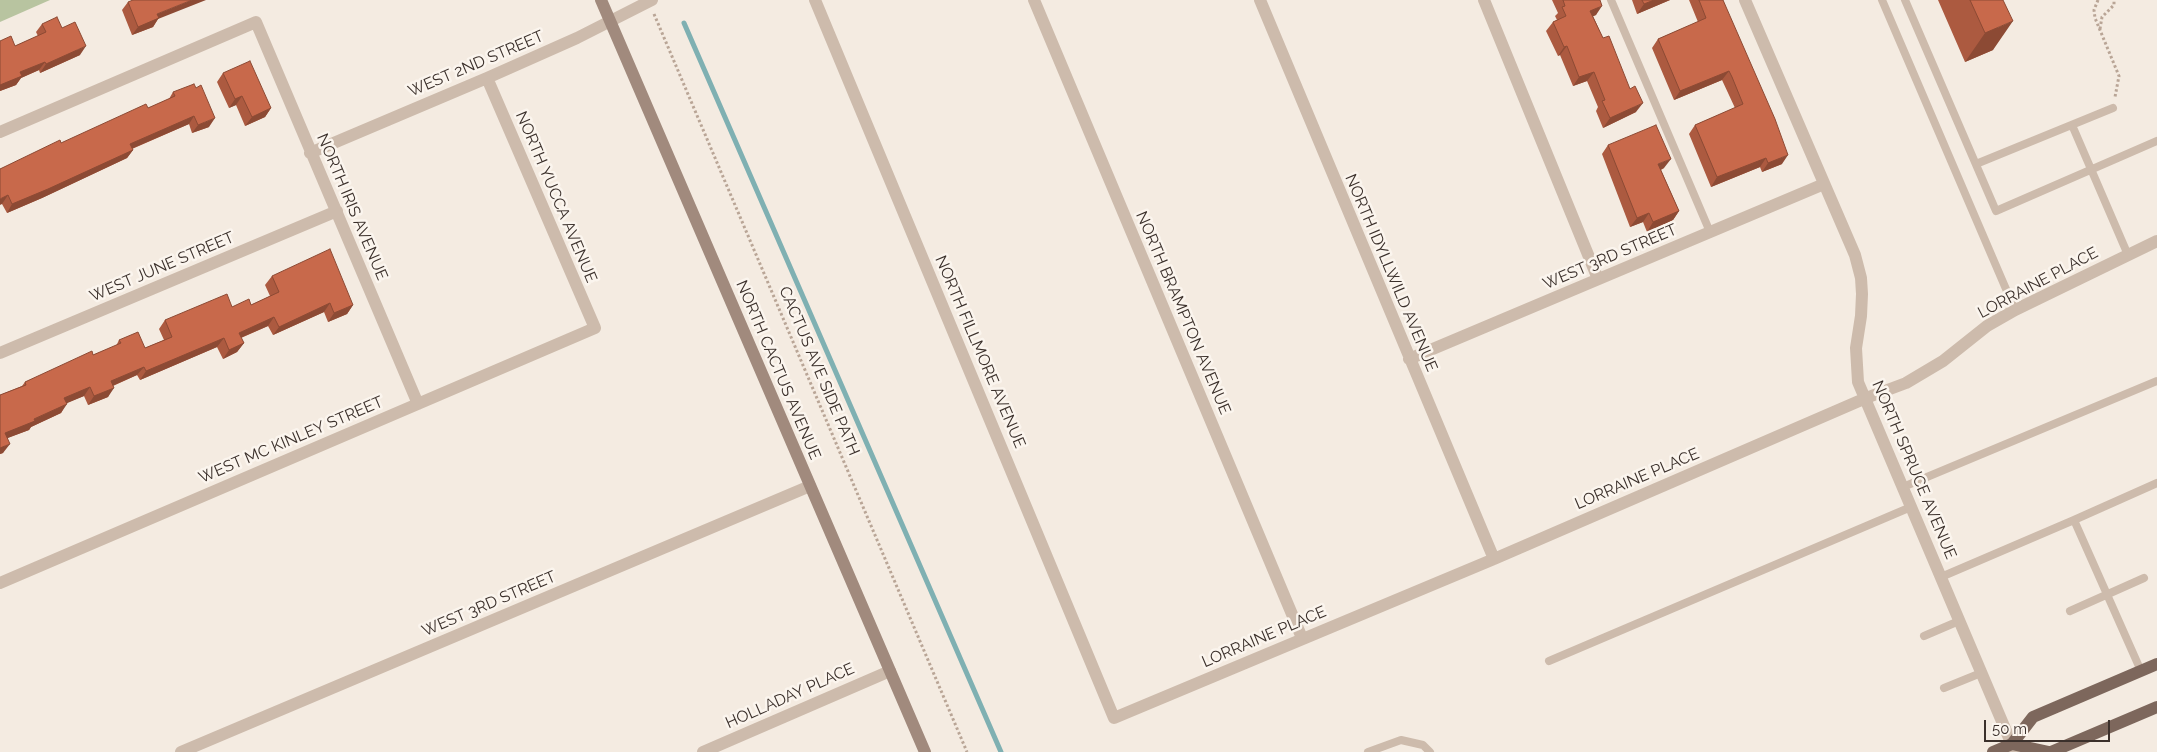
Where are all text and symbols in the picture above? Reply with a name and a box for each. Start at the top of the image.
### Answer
street label: WEST 2ND STREET [405,27,547,101]
street label: NORTH YUCCA AVENUE [511,109,601,285]
street label: NORTH IRIS AVENUE [312,131,392,283]
street label: NORTH IDYLLWILD AVENUE [1341,171,1441,375]
street label: NORTH BRAMPTON AVENUE [1131,209,1235,417]
street label: WEST 3RD STREET [1540,220,1680,294]
street label: WEST JUNE STREET [87,228,237,306]
street label: LORRAINE PLACE [1975,243,2101,323]
street label: NORTH FILLMORE AVENUE [931,253,1029,451]
street label: NORTH CACTUS AVENUE [731,278,825,462]
street label: CACTUS AVE SIDE PATH [775,284,863,458]
street label: NORTH SPRUCE AVENUE [1868,378,1960,562]
street label: WEST MC KINLEY STREET [196,392,386,488]
street label: LORRAINE PLACE [1572,444,1702,514]
street label: WEST 3RD STREET [419,567,559,641]
street label: LORRAINE PLACE [1199,602,1329,672]
street label: HOLLADAY PLACE [723,659,857,733]
scale bar [1987,710,2113,742]
text: 50 m [1992,720,2027,738]

